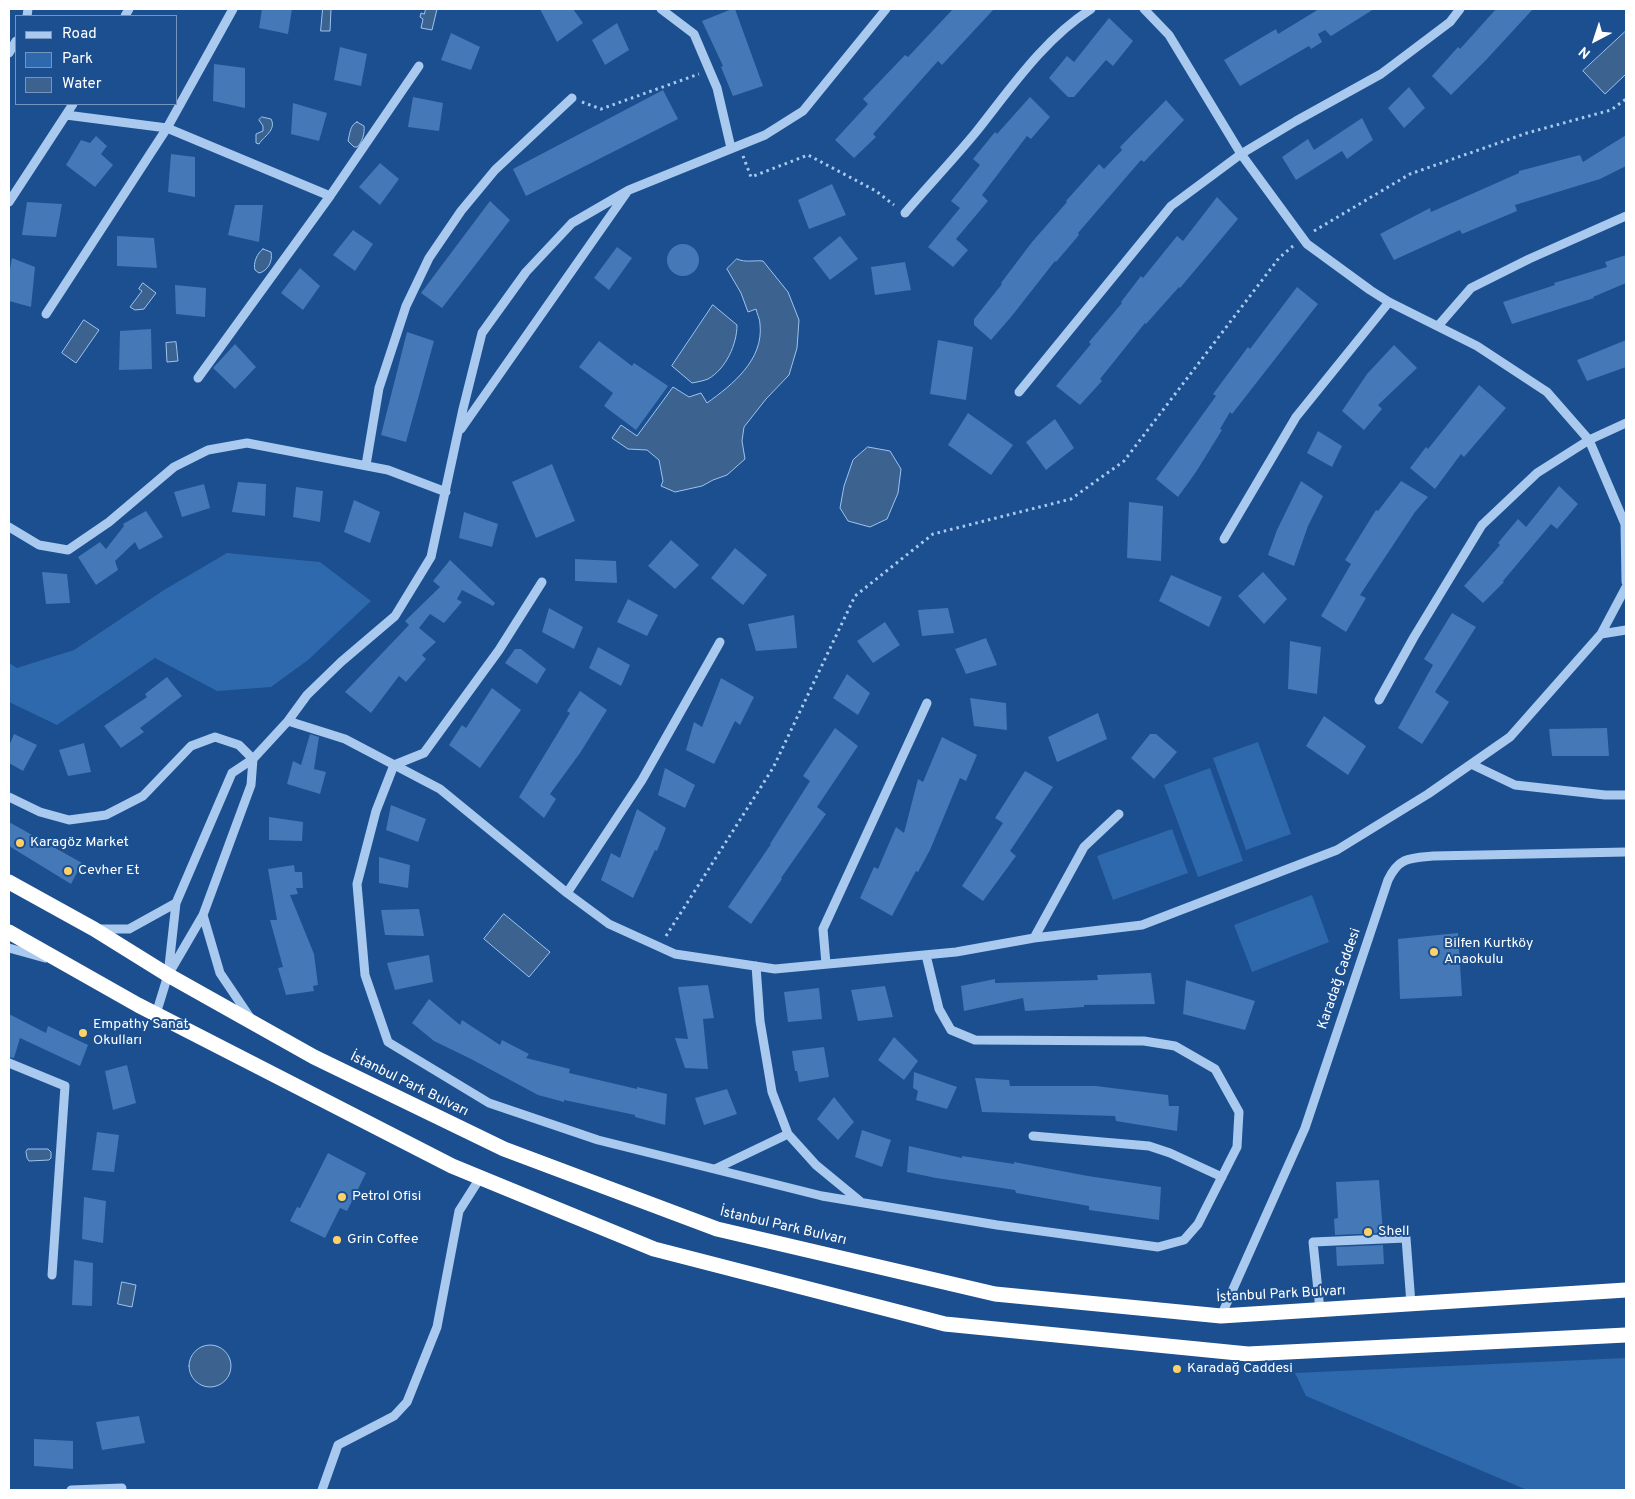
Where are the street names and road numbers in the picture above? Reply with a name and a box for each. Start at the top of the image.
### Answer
street label: Karadağ Caddesi [1315,926,1365,1032]
street label: İstanbul Park Bulvarı [347,1049,471,1121]
street label: İstanbul Park Bulvarı [718,1204,848,1250]
street label: İstanbul Park Bulvarı [1216,1283,1346,1307]

